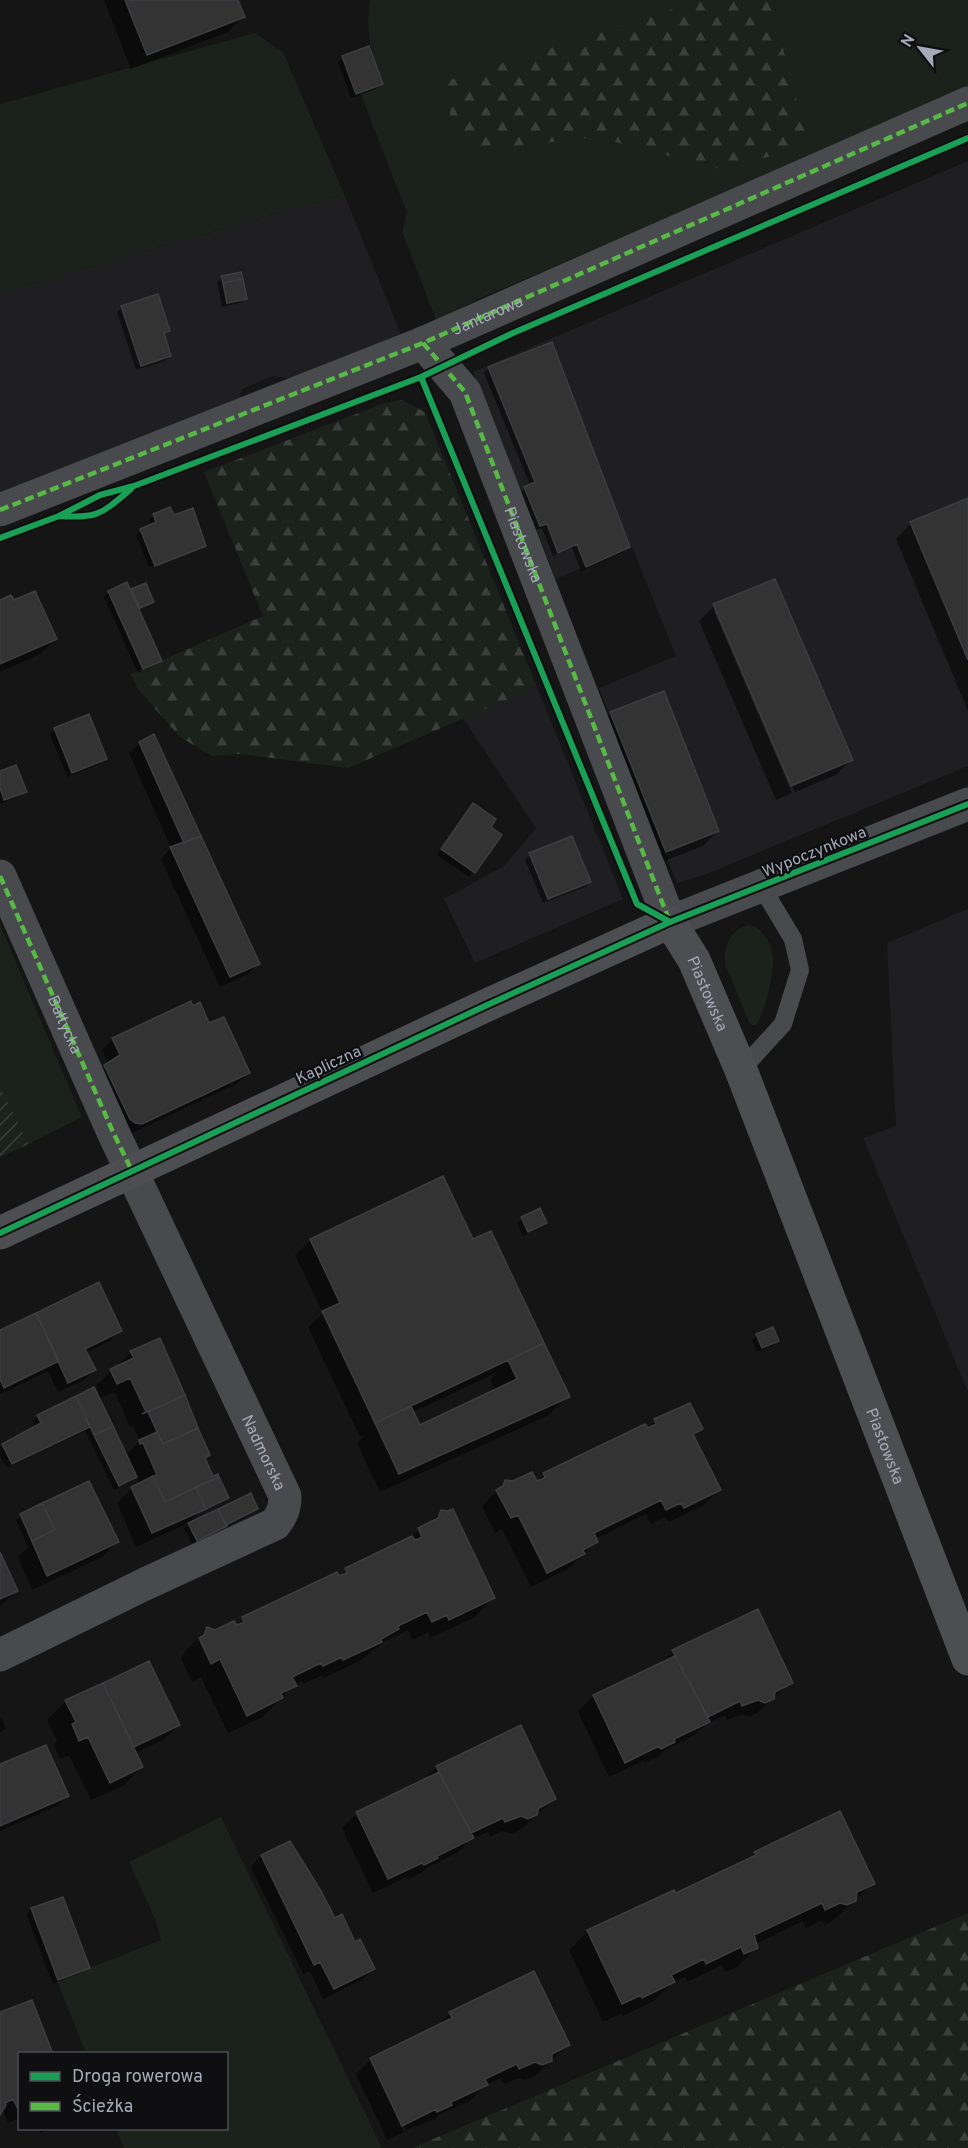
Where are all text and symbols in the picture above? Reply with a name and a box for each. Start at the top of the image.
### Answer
north arrow [890,18,950,78]
text: N [897,31,920,51]
street label: Jantarowa [450,292,526,341]
street label: Piastowska [498,504,546,586]
street label: Wypoczynkowa [760,823,870,883]
street label: Piastowska [682,954,731,1035]
street label: Bałtycka [42,993,85,1057]
street label: Kapliczna [293,1042,365,1090]
street label: Piastowska [860,1406,908,1487]
street label: Nadmorska [236,1412,289,1494]
legend [18,2052,228,2130]
text: Droga rowerowa [72,2066,203,2089]
text: Ścieżka [72,2094,133,2119]

